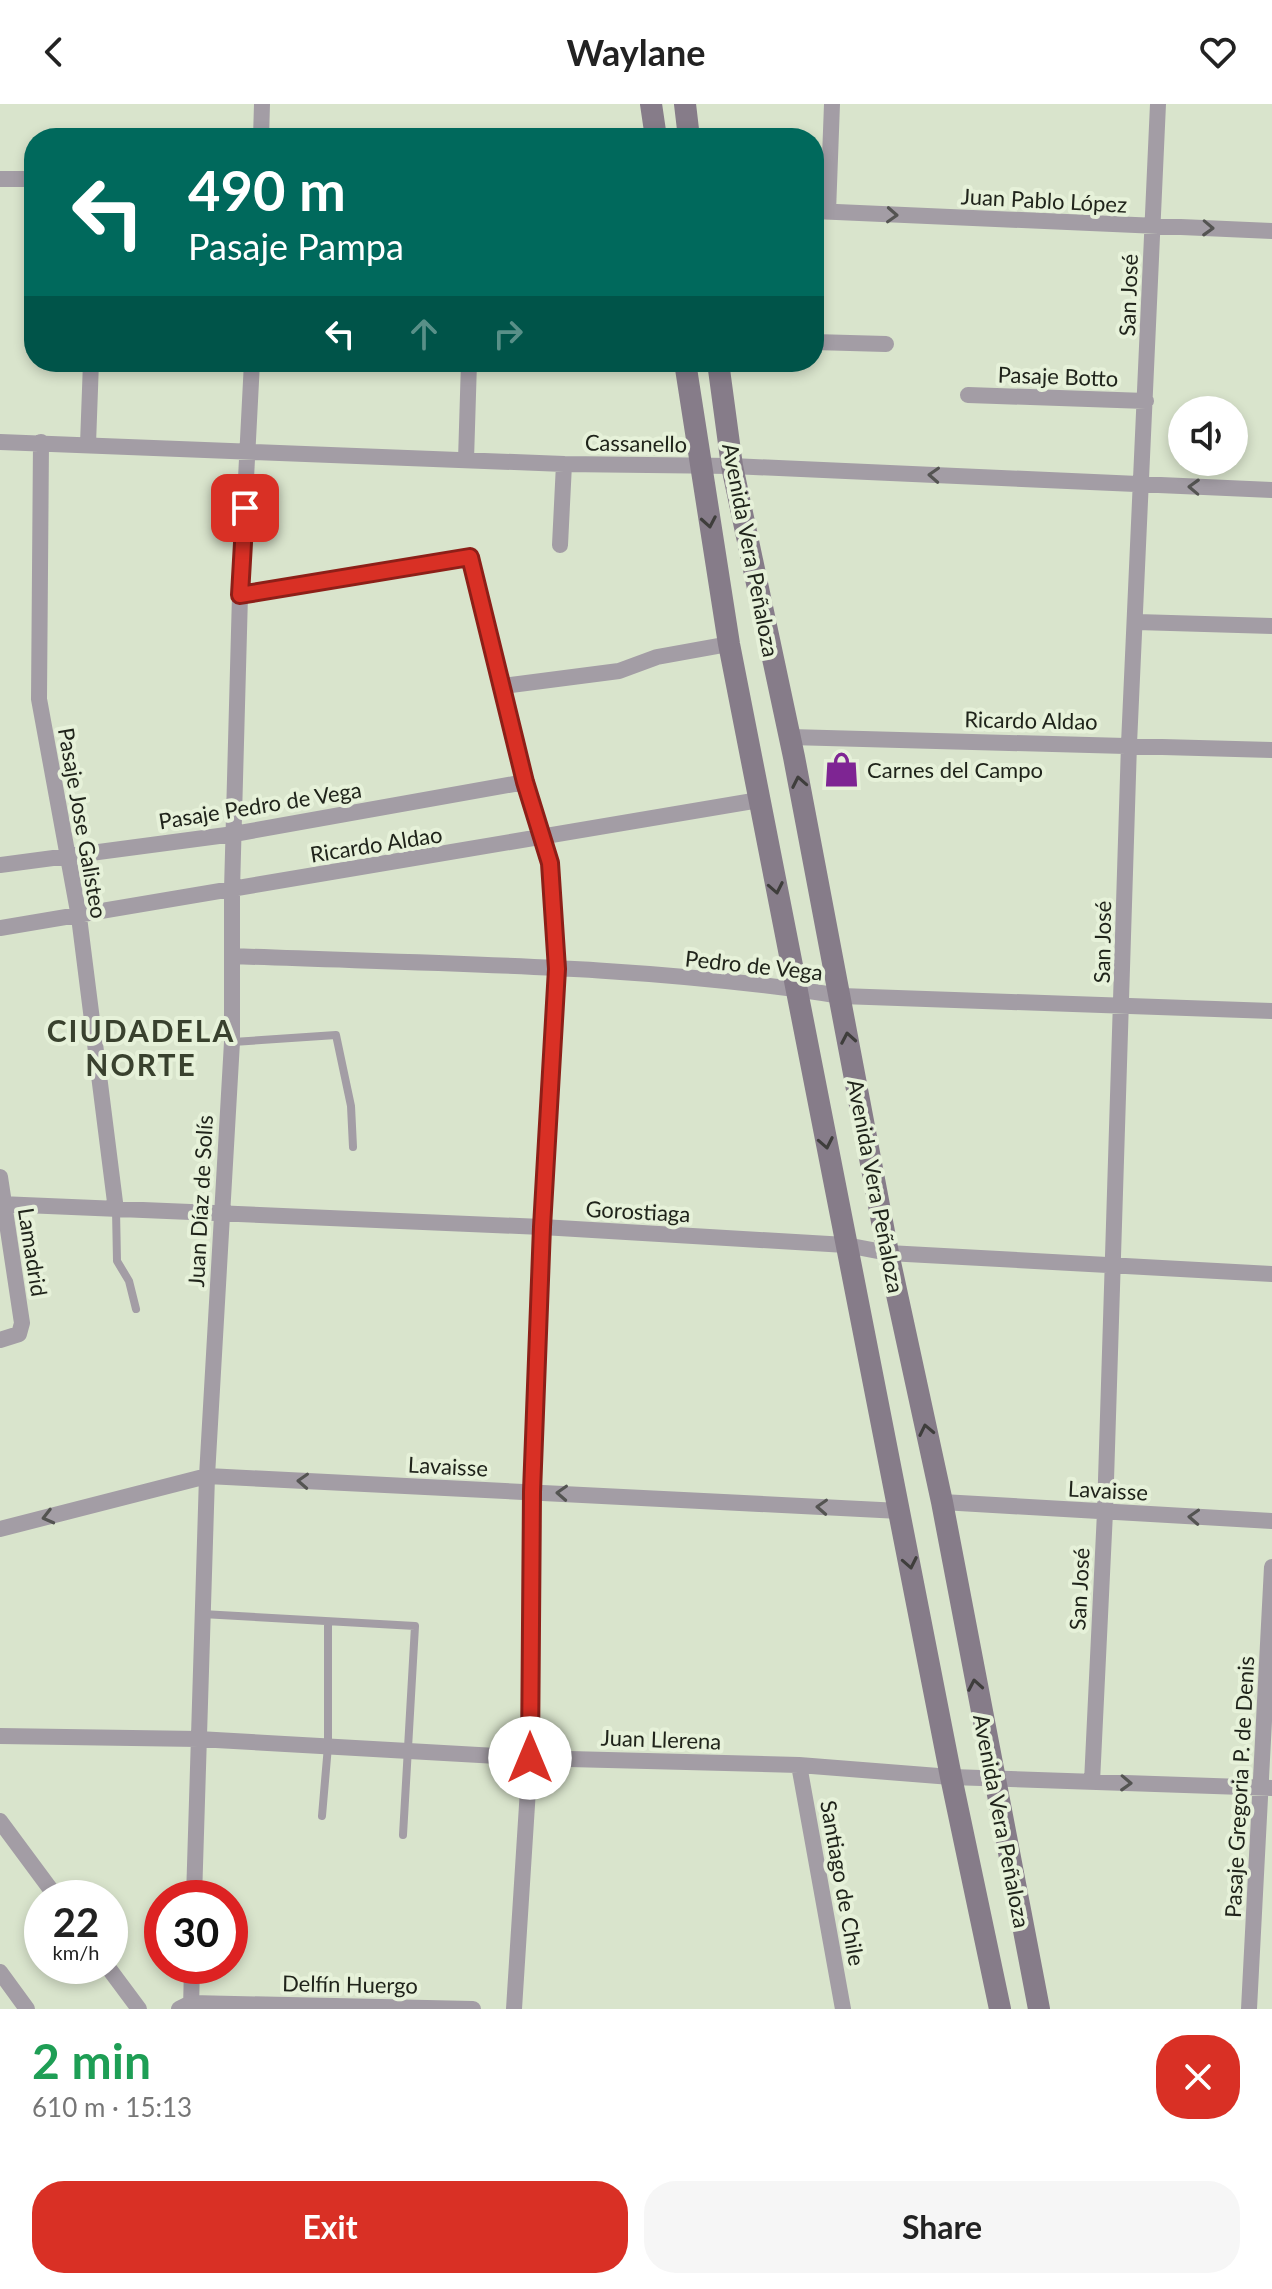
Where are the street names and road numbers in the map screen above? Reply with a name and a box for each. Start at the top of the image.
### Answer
street label: Juan Pablo López [960,182,1128,218]
street label: San José [1113,253,1143,337]
street label: Pasaje Botto [997,360,1119,392]
street label: Cassanello [585,429,687,457]
street label: Avenida Vera Peñaloza [717,441,785,659]
street label: Ricardo Aldao [964,705,1098,735]
street label: Pasaje Jose Galisteo [53,726,113,920]
street label: Pasaje Pedro de Vega [157,776,363,834]
street label: Ricardo Aldao [308,820,444,868]
street label: San José [1088,901,1116,983]
street label: Pedro de Vega [684,944,824,986]
street label: Avenida Vera Peñaloza [842,1077,910,1295]
street label: Juan Díaz de Solís [182,1114,218,1288]
street label: Gorostiaga [585,1195,691,1227]
street label: Lamadrid [13,1206,53,1298]
street label: Lavaisse [407,1450,489,1482]
street label: Lavaisse [1067,1474,1149,1506]
street label: San José [1063,1547,1095,1631]
street label: Pasaje Gregoria P. de Denis [1219,1655,1259,1919]
street label: Avenida Vera Peñaloza [968,1712,1036,1930]
street label: Juan Llerena [600,1723,722,1755]
street label: Santiago de Chile [815,1798,871,1968]
street label: Delfín Huergo [282,1969,418,1999]

